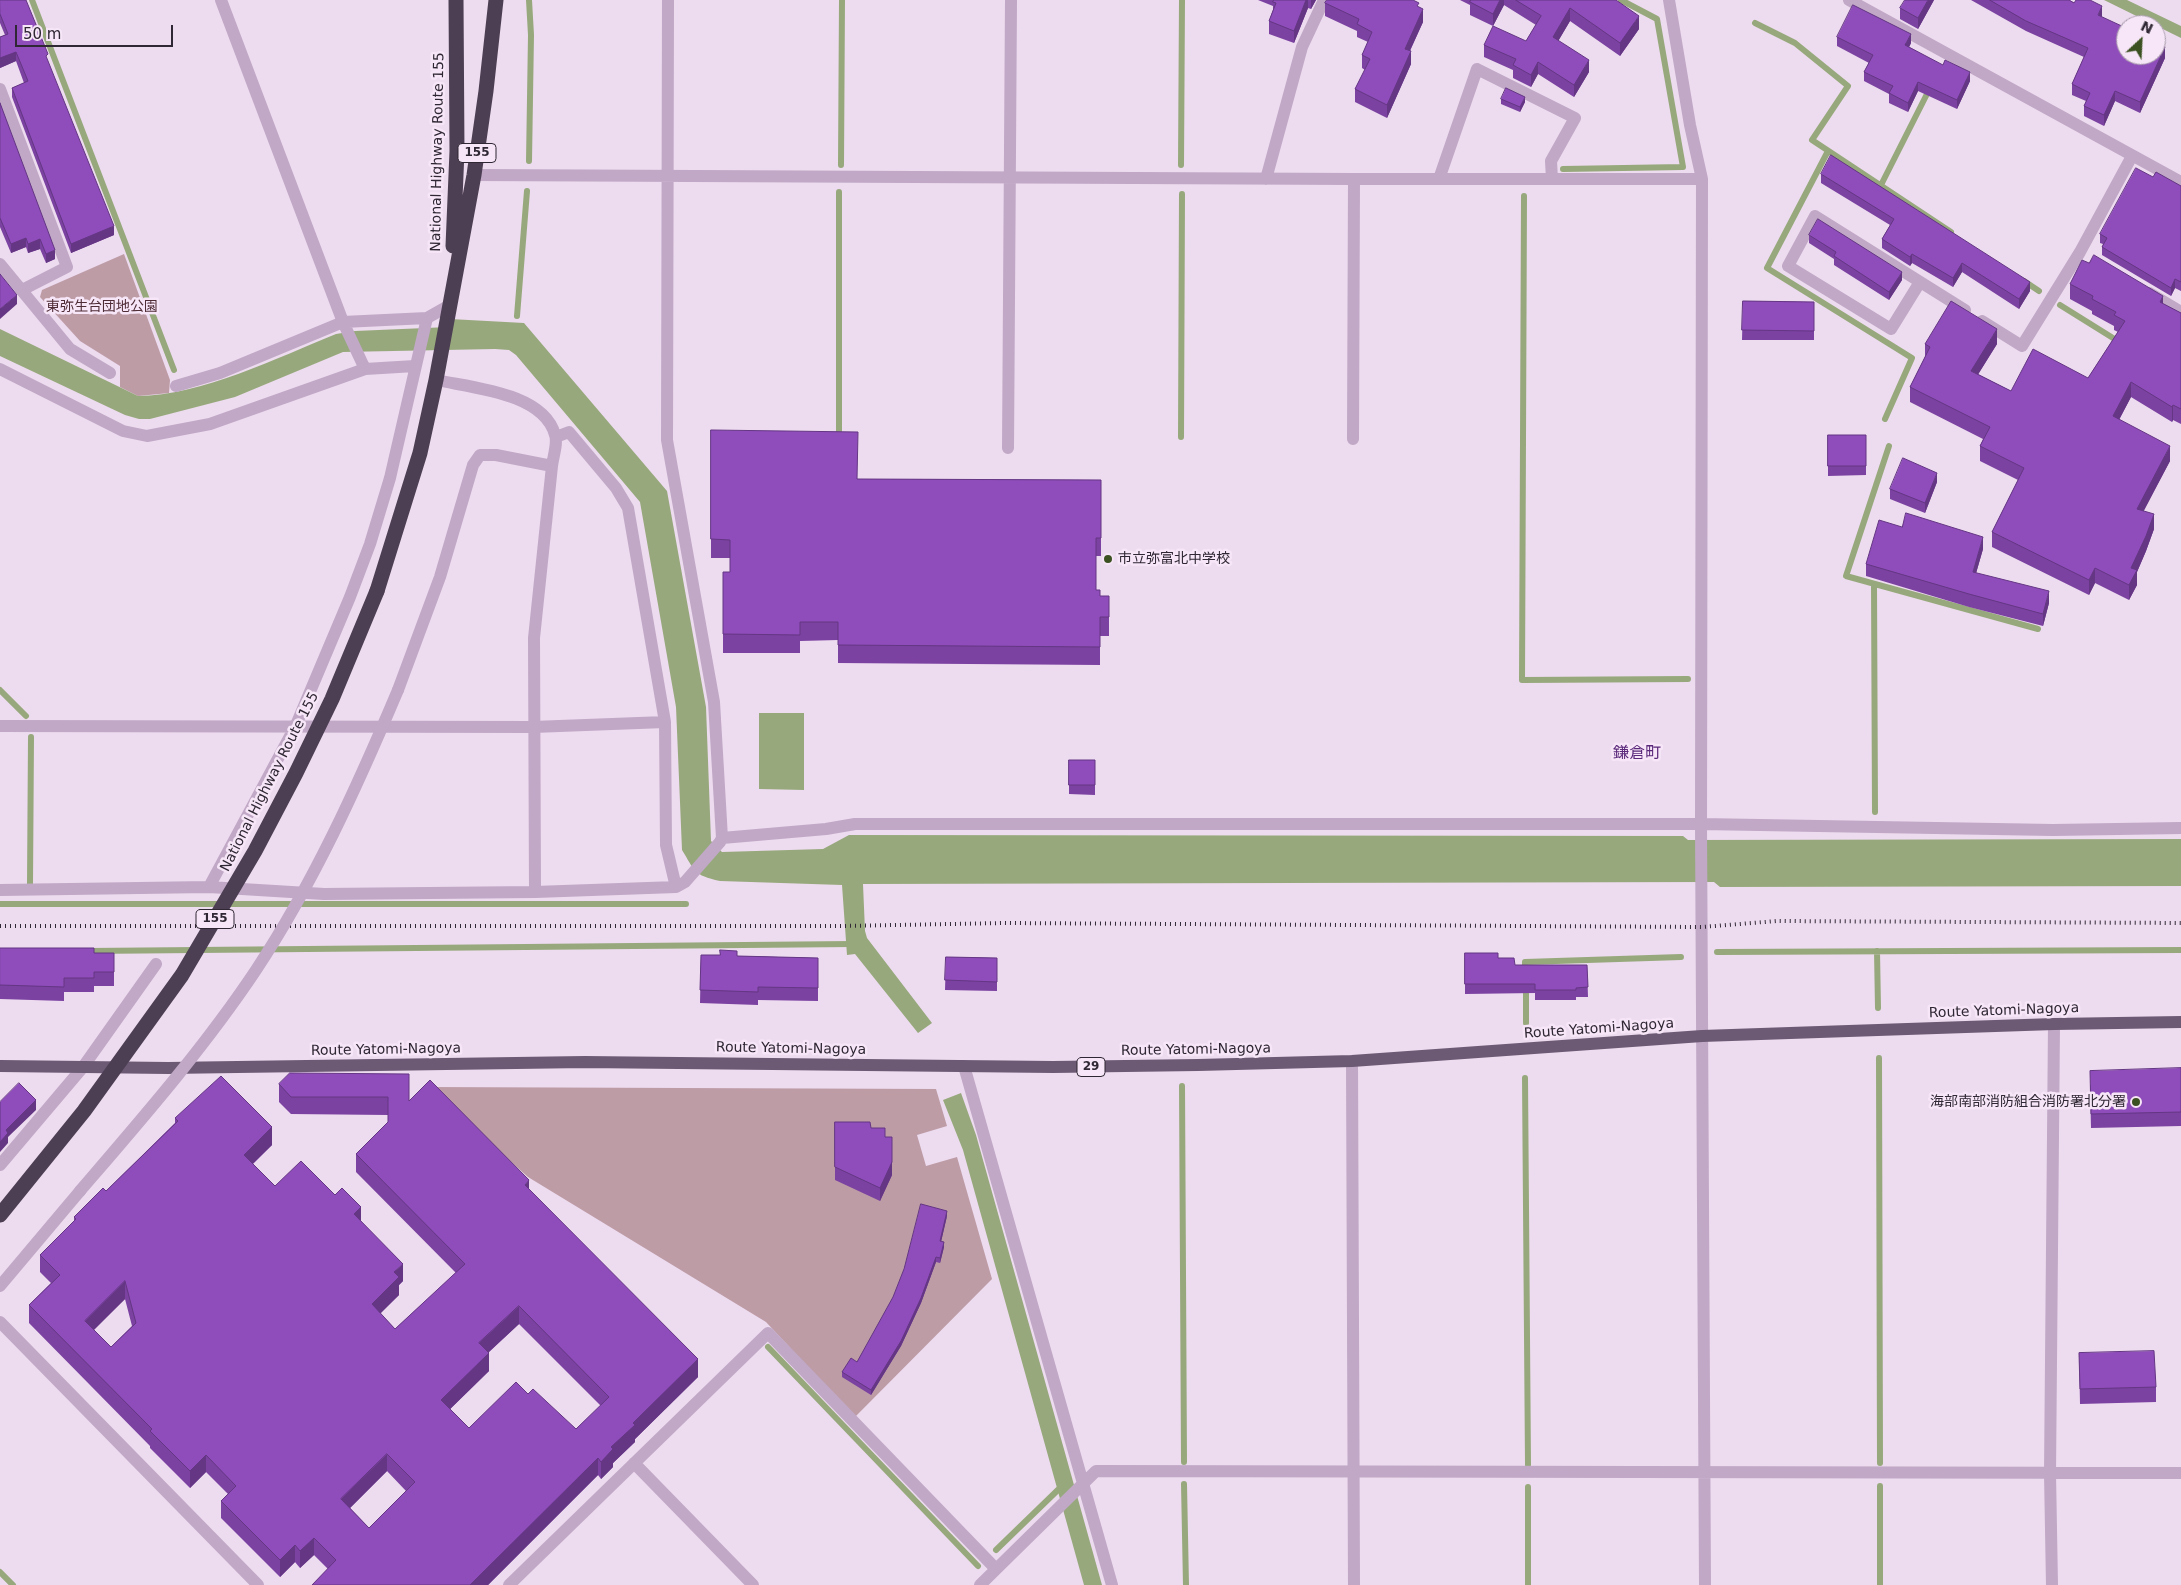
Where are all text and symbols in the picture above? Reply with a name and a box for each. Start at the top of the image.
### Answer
scale bar [18,15,175,47]
north arrow [2116,15,2166,65]
text: N [2138,18,2156,37]
text: 50 m [23,25,61,43]
street label: National Highway Route 155 [428,52,448,252]
road number: 155 [458,144,496,162]
park label: 東弥生台団地公園 [46,299,158,315]
place label: 市立弥富北中学校 [1118,551,1230,567]
marker: 市立弥富北中学校 [1102,553,1114,565]
street label: National Highway Route 155 [217,689,323,875]
district label: 鎌倉町 [1613,744,1661,764]
road number: 155 [196,910,234,929]
street label: Route Yatomi-Nagoya [1929,1000,2079,1022]
street label: Route Yatomi-Nagoya [1523,1015,1675,1043]
street label: Route Yatomi-Nagoya [716,1039,866,1059]
street label: Route Yatomi-Nagoya [311,1040,461,1060]
street label: Route Yatomi-Nagoya [1121,1040,1271,1060]
road number: 29 [1077,1058,1105,1076]
place label: 海部南部消防組合消防署北分署 [1930,1094,2126,1110]
marker: 海部南部消防組合消防署北分署 [2130,1096,2142,1108]

